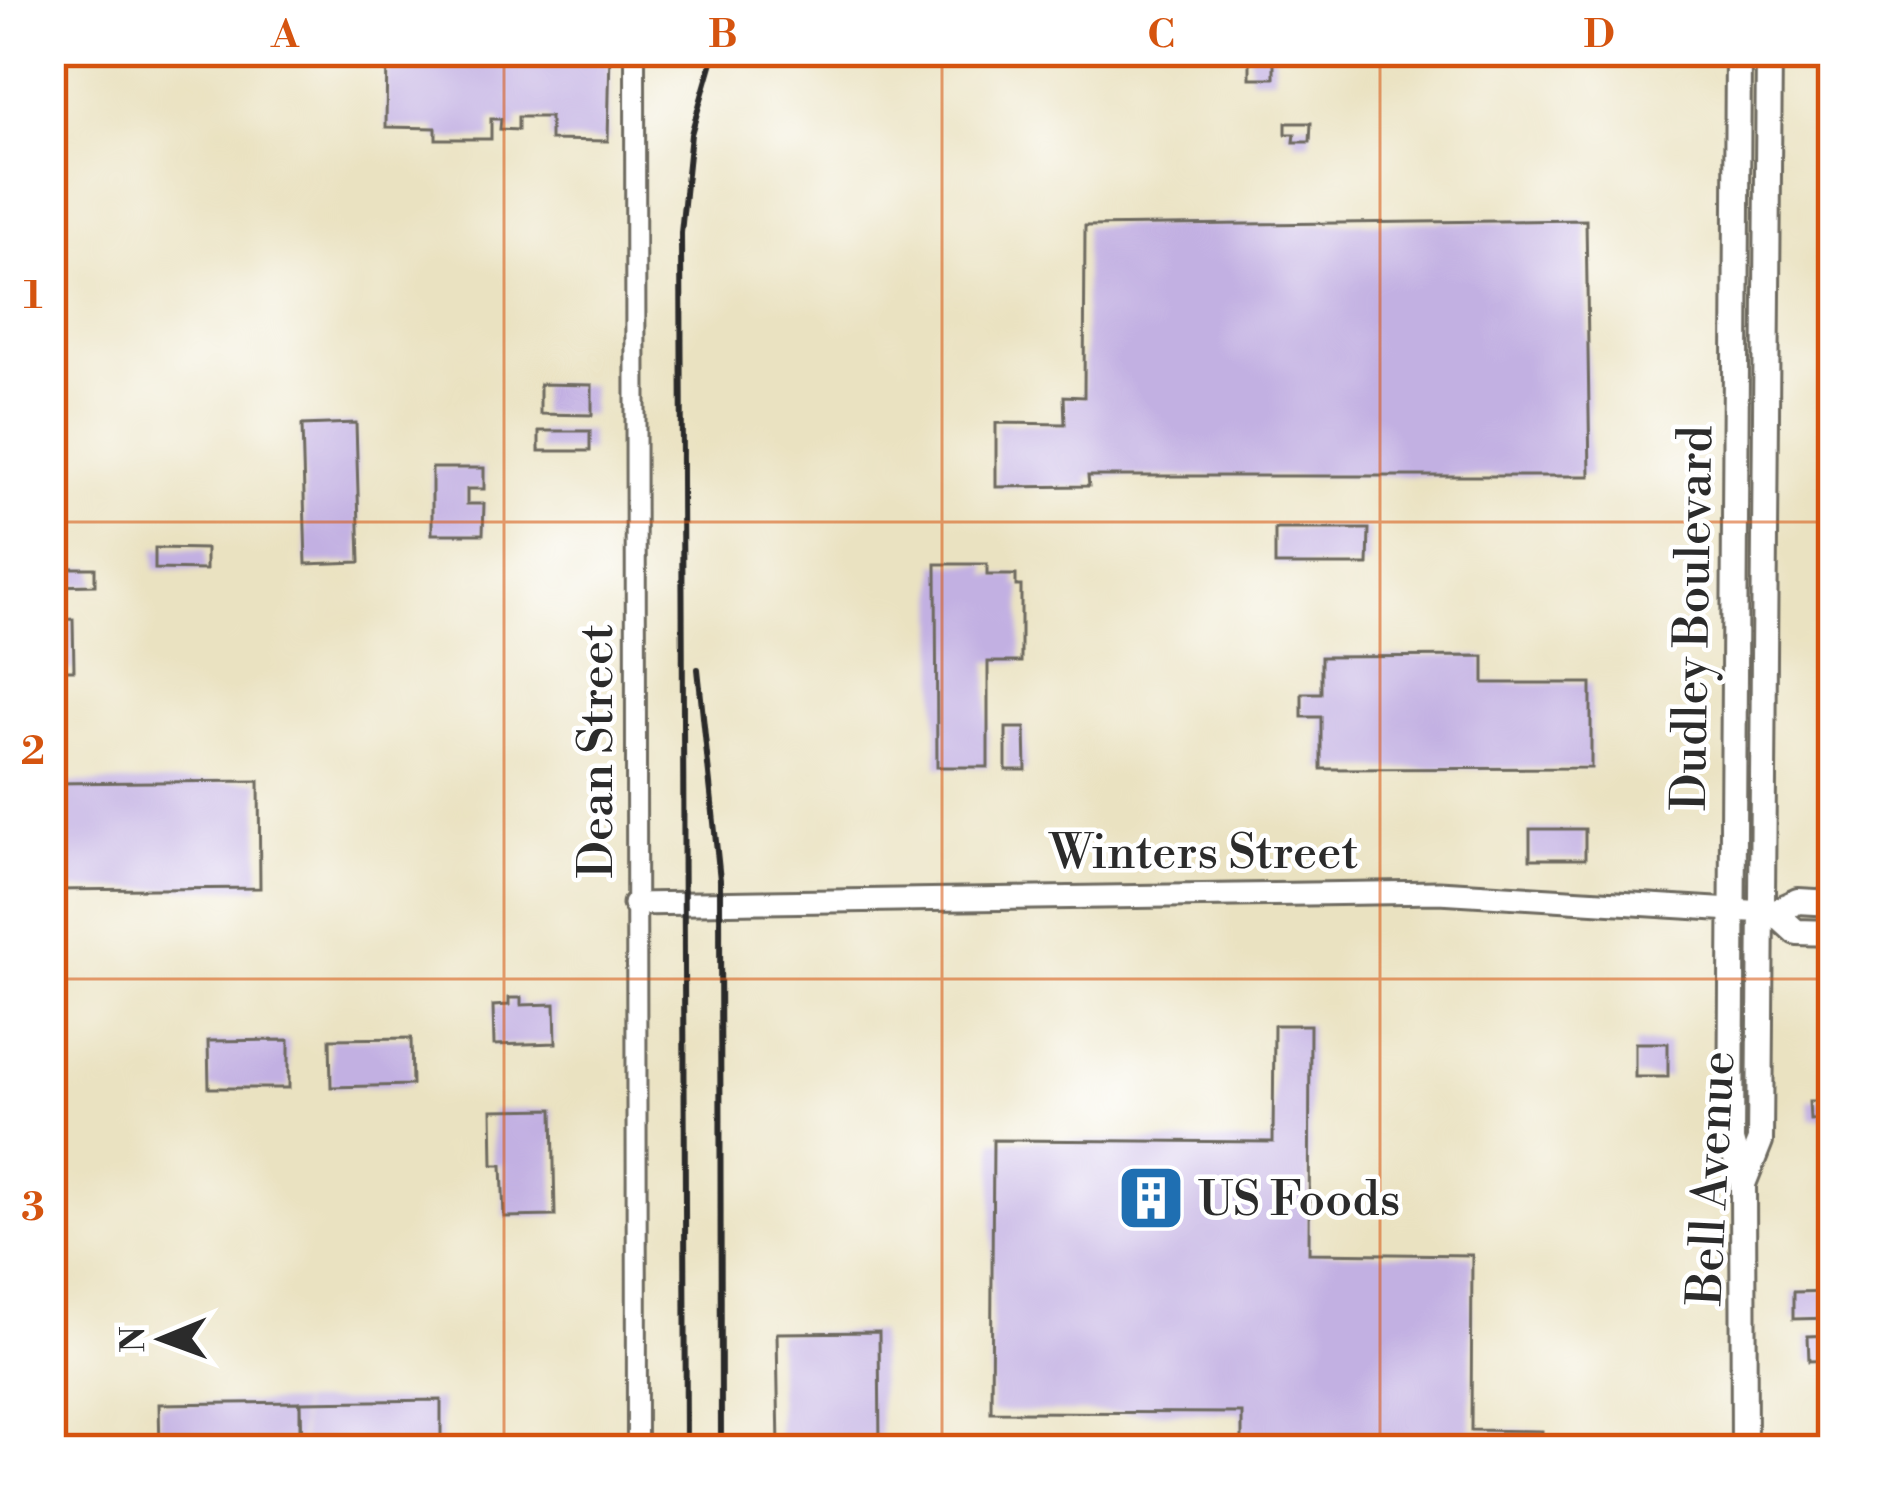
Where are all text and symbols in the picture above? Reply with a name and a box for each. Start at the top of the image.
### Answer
text: A [270,11,300,60]
text: B [708,11,738,60]
text: C [1147,11,1175,60]
text: D [1583,11,1615,60]
text: 1 [24,272,43,321]
street label: Dudley Boulevard [1661,425,1727,811]
street label: Dean Street [568,624,628,878]
text: 2 [21,728,45,777]
street label: Winters Street [1047,824,1359,884]
street label: Bell Avenue [1676,1050,1750,1308]
building icon: US Foods [1116,1163,1186,1233]
place label: US Foods [1198,1171,1401,1231]
text: 3 [21,1184,45,1233]
north arrow [102,1279,222,1399]
text: N [114,1326,155,1353]

